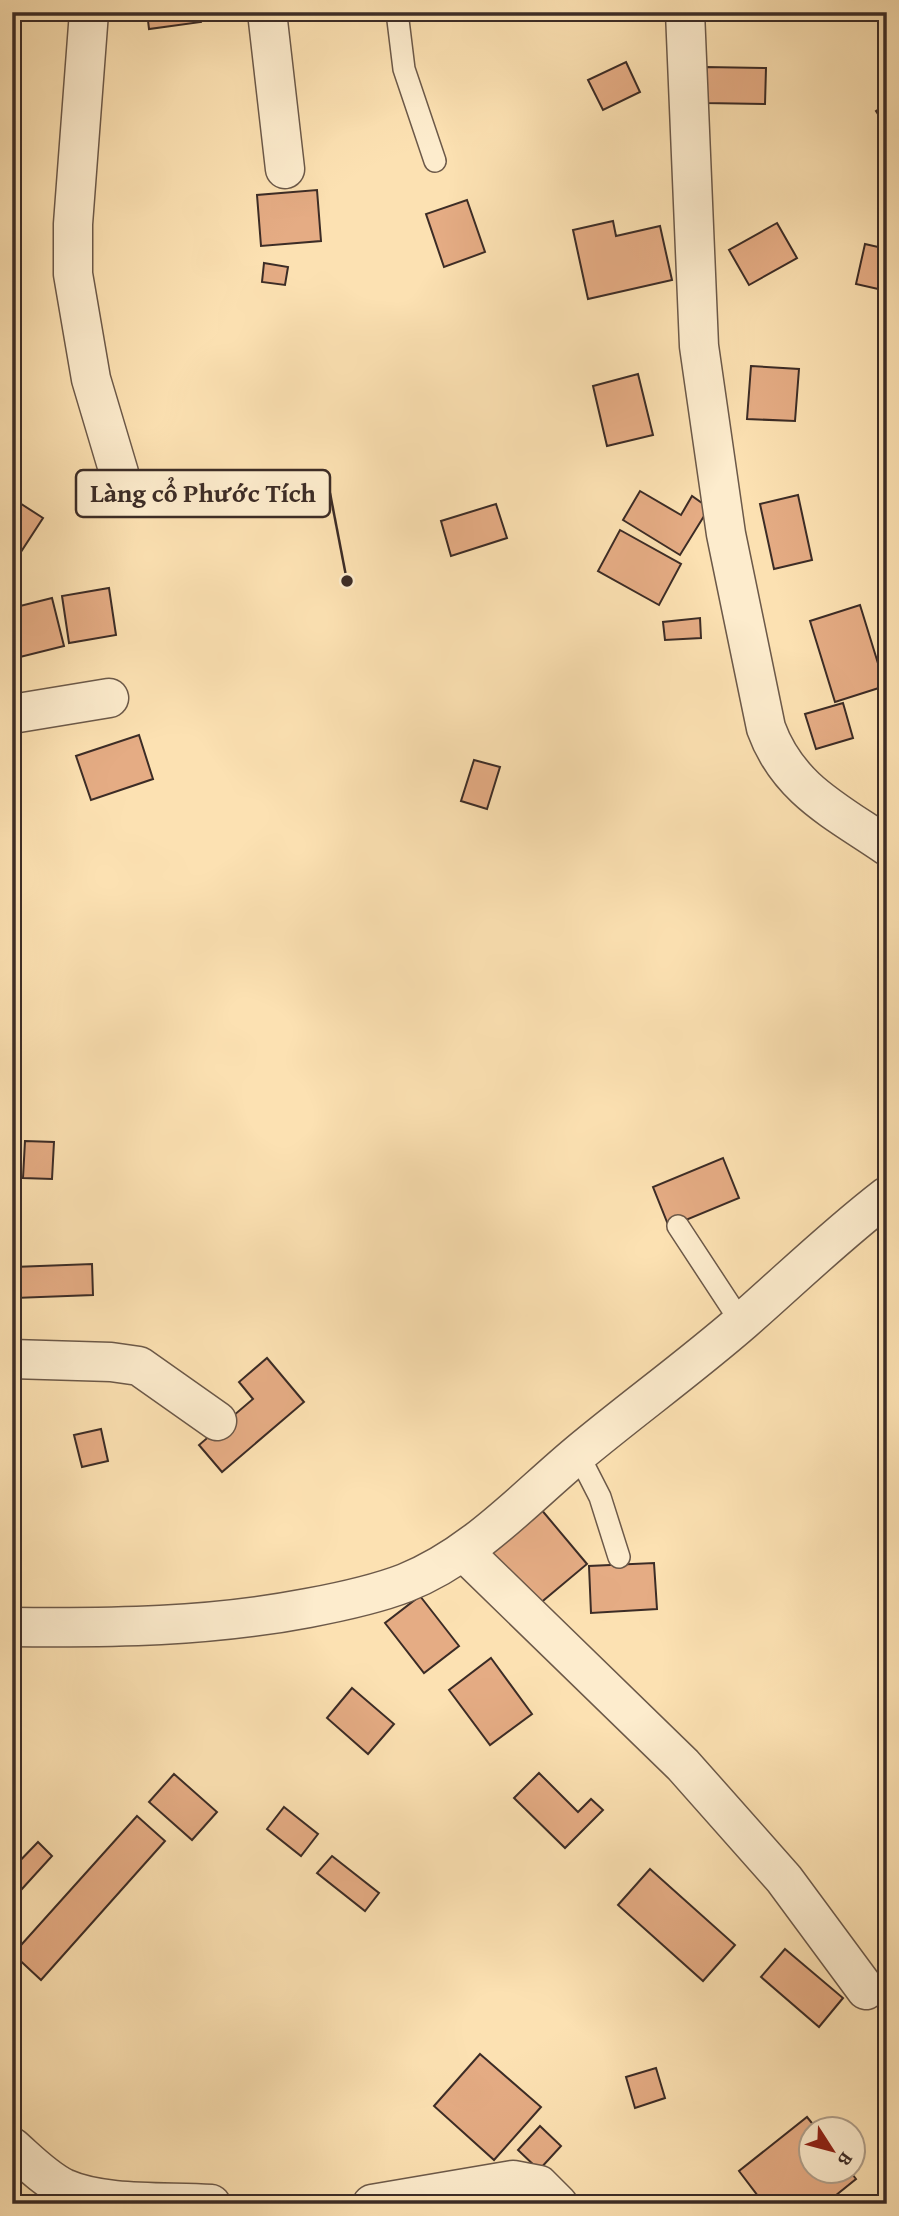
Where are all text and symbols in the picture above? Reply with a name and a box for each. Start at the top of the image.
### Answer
callout: Làng cổ Phước Tích [76,470,330,517]
text: Làng cổ Phước Tích [90,473,316,512]
north arrow [797,2114,867,2184]
text: B [831,2147,861,2173]

